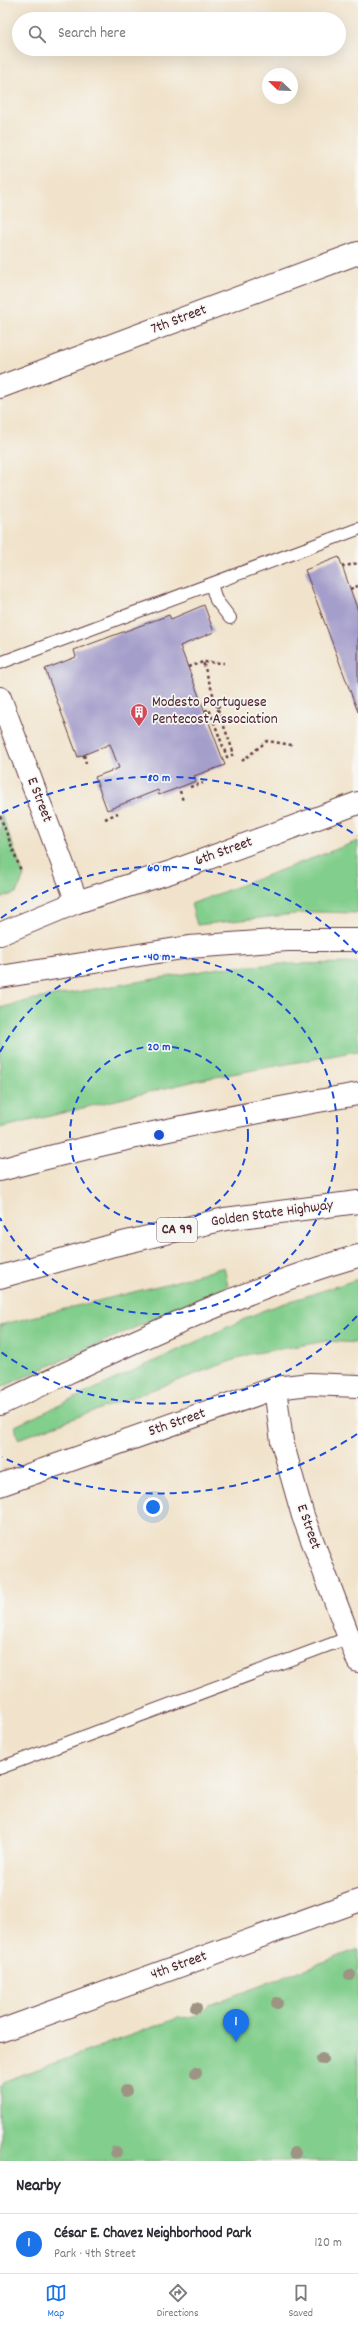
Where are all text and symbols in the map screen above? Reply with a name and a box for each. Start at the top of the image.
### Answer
search box [12,12,346,56]
icon: search [26,23,48,45]
text: Search here [58,23,126,45]
north arrow [262,68,298,104]
street label: 7th Street [148,299,210,341]
place label: Modesto Portuguese Pentecost Association [152,692,278,731]
building icon: Modesto Portuguese Pentecost Association [129,702,149,727]
text: 80 m [148,770,170,787]
street label: E Street [20,774,58,826]
street label: 6th Street [192,831,256,873]
text: 60 m [147,860,171,877]
text: 40 m [148,949,170,966]
text: 20 m [148,1039,170,1056]
centre of rings [152,1128,166,1142]
street label: Golden State Highway [209,1194,335,1233]
road number: CA 99 [157,1218,197,1242]
street label: 5th Street [145,1403,209,1443]
your location [143,1497,163,1517]
street label: E Street [290,1501,326,1553]
street label: 4th Street [148,1945,211,1986]
pin: 1 [223,2009,249,2042]
text: Nearby [16,2175,60,2199]
text: César E. Chavez Neighborhood Park [54,2223,251,2245]
text: 1 [28,2234,30,2253]
text: 120 m [314,2234,342,2253]
text: Park · 4th Street [54,2245,136,2264]
tab: Map [45,2282,67,2322]
tab: Directions [157,2282,199,2322]
tab: Saved [288,2282,313,2322]

